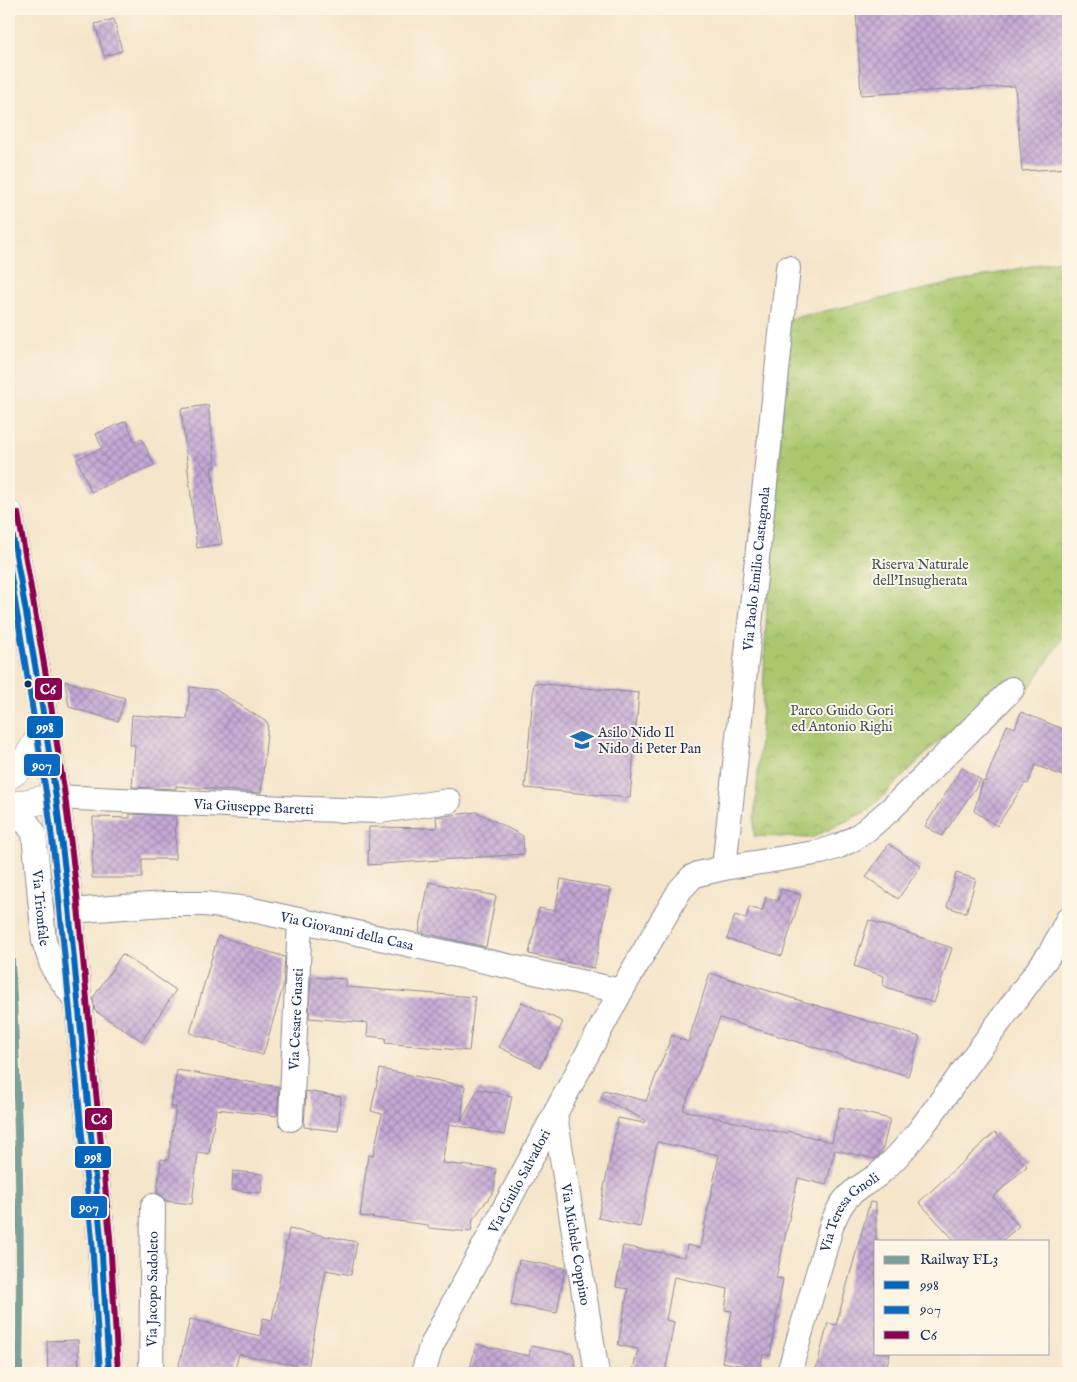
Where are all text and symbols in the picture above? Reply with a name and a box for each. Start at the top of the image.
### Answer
street label: Via Paolo Emilio Castagnola [739,485,775,653]
park label: Riserva Naturale dell'Insugherata [871,556,969,590]
line badge: C6 [34,677,63,701]
unlabelled marker [23,679,33,689]
text: C6 [40,681,57,699]
park label: Parco Guido Gori ed Antonio Righi [790,702,894,736]
line badge: 998 [26,715,64,739]
text: 998 [35,719,54,737]
place label: Asilo Nido Il Nido di Peter Pan [597,724,702,758]
school or university icon: Asilo Nido Il Nido di Peter Pan [569,727,595,753]
line badge: 907 [23,753,61,777]
text: 907 [31,757,52,775]
street label: Via Giuseppe Baretti [192,796,314,819]
street label: Via Trionfale [27,868,53,949]
street label: Via Giovanni della Casa [278,908,416,955]
street label: Via Cesare Guasti [285,968,308,1072]
line badge: C6 [84,1107,113,1131]
text: C6 [91,1111,108,1129]
street label: Via Giulio Salvadori [484,1126,555,1237]
line badge: 998 [74,1145,112,1169]
text: 998 [83,1149,102,1167]
street label: Via Teresa Gnoli [816,1169,883,1255]
street label: Via Michele Coppino [556,1181,594,1307]
line badge: 907 [70,1195,108,1219]
text: 907 [78,1199,99,1217]
street label: Via Jacopo Sadoleto [143,1230,163,1348]
legend [874,1240,1050,1354]
text: Railway FL3 [920,1250,998,1269]
text: 998 [919,1276,939,1295]
text: 907 [919,1300,941,1319]
text: C6 [920,1326,938,1345]

